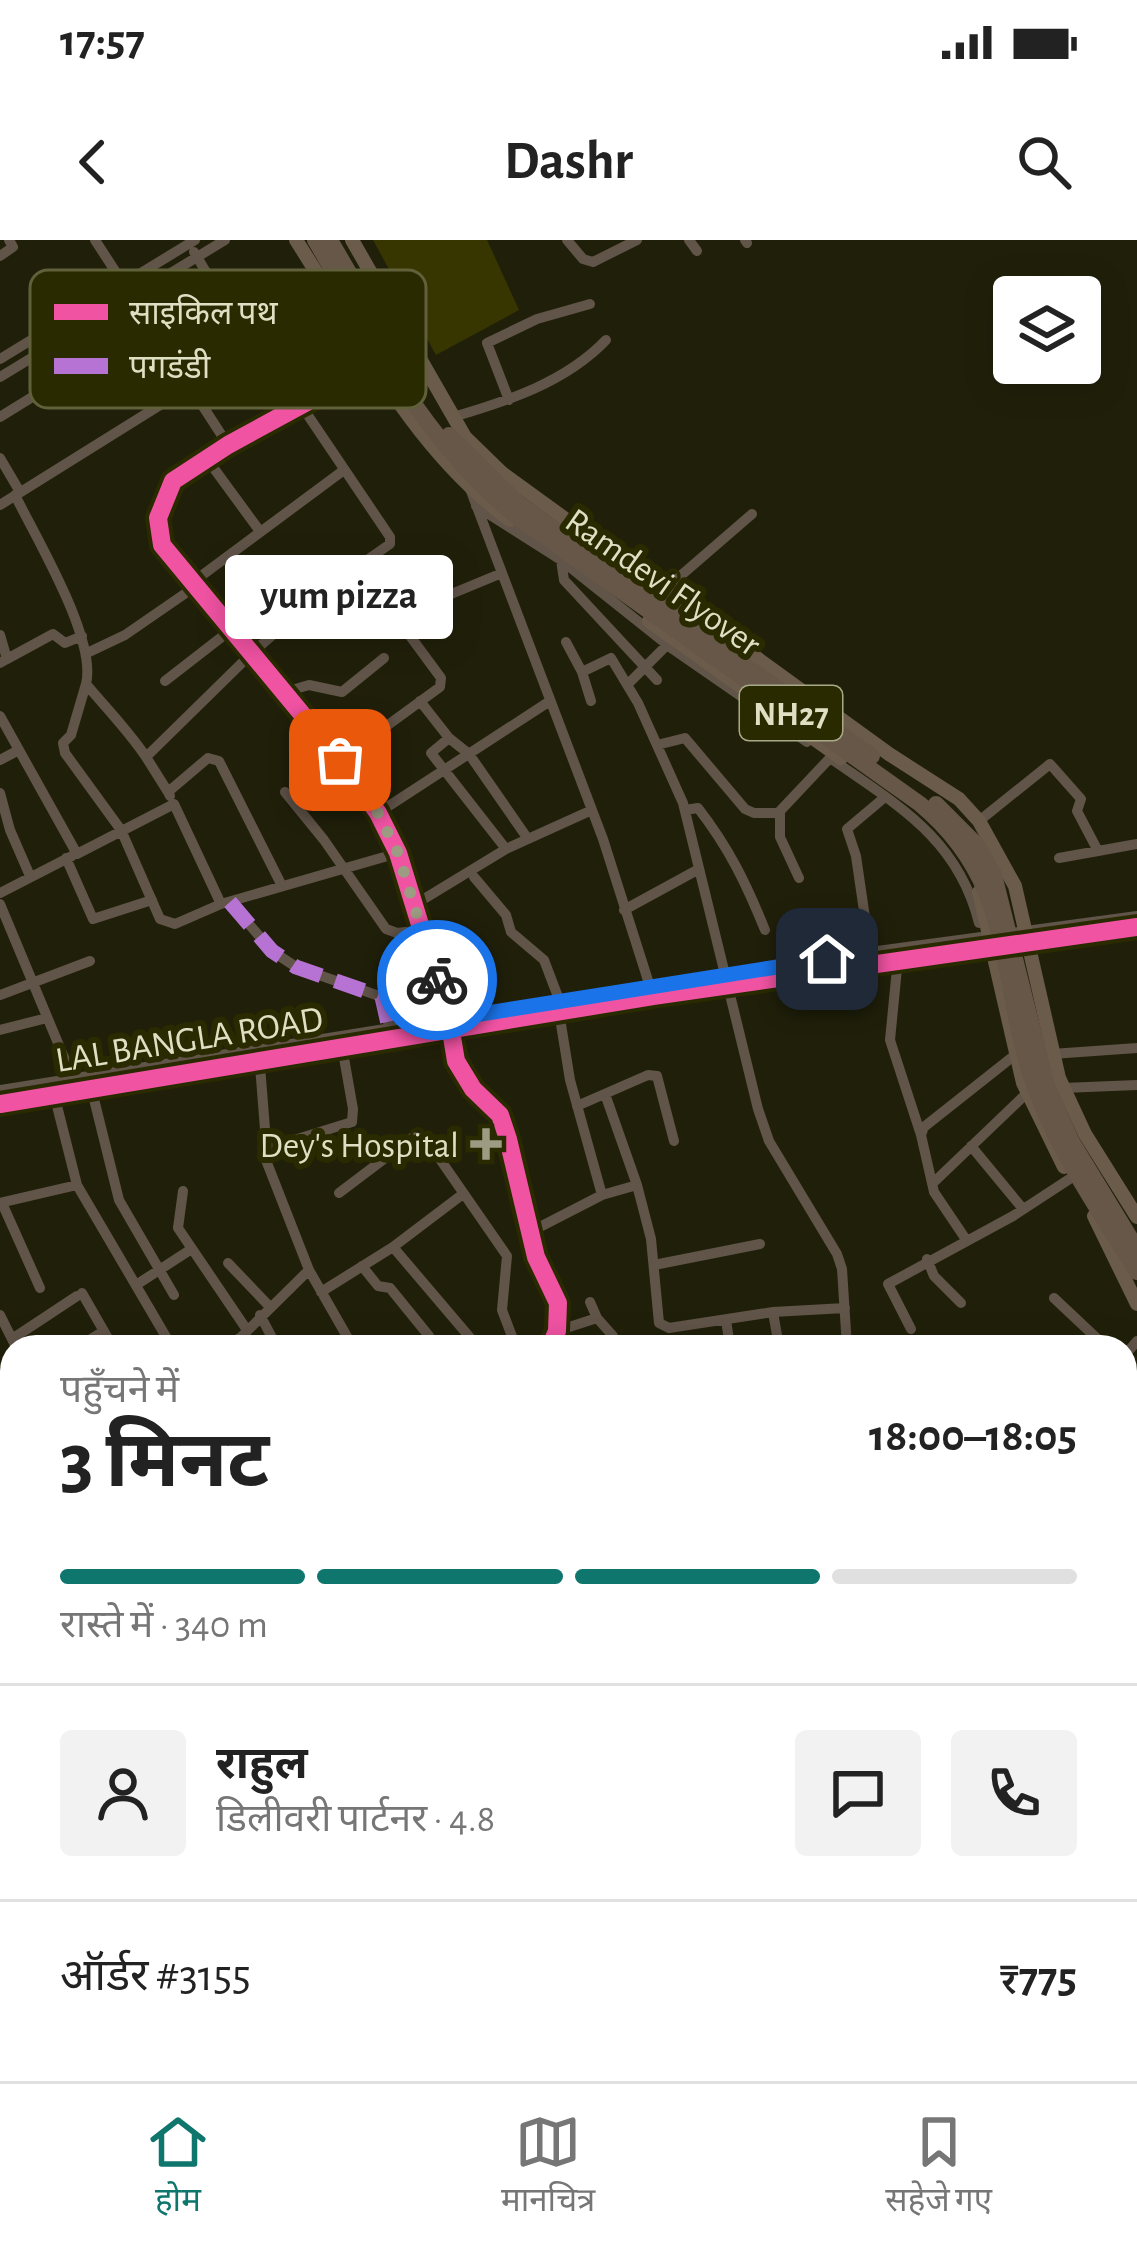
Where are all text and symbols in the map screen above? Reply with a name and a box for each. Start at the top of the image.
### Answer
text: 17:57 [60,19,145,64]
icon: back [60,129,126,195]
icon: search [1011,129,1077,195]
text: Dashr [504,135,633,189]
legend [30,270,426,408]
map controls [993,276,1101,384]
button: layers [993,276,1101,384]
text: साइकिल पथ [129,294,279,331]
text: पगडंडी [129,348,212,385]
street label: Ramdevi Flyover [559,502,767,663]
callout: yum pizza [226,556,454,640]
text: yum pizza [260,577,418,616]
road number: NH27 [740,686,842,740]
pin [289,709,391,811]
icon: bag [307,727,373,793]
pin [776,908,878,1010]
courier [377,920,497,1040]
icon: home [794,926,860,992]
icon: bike [404,947,470,1013]
street label: LAL BANGLA ROAD [53,1001,326,1079]
place label: Dey's Hospital [260,1128,459,1164]
marker: Dey's Hospital [470,1128,502,1160]
text: पहुँचने में [60,1371,179,1410]
text: 18:00–18:05 [869,1414,1077,1459]
text: 3 मिनट [60,1424,269,1502]
text: रास्ते में · 340 m [60,1606,268,1645]
button: person [60,1730,186,1856]
button: chat [795,1730,921,1856]
button: phone [951,1730,1077,1856]
text: राहुल [216,1742,308,1787]
text: डिलीवरी पार्टनर · 4.8 [216,1800,495,1839]
text: ऑर्डर #3155 [60,1954,251,1999]
text: ₹775 [1000,1956,1077,2001]
tab: होम [145,2109,211,2224]
tab: मानचित्र [501,2109,595,2224]
tab: सहेजे गए [885,2109,992,2224]

